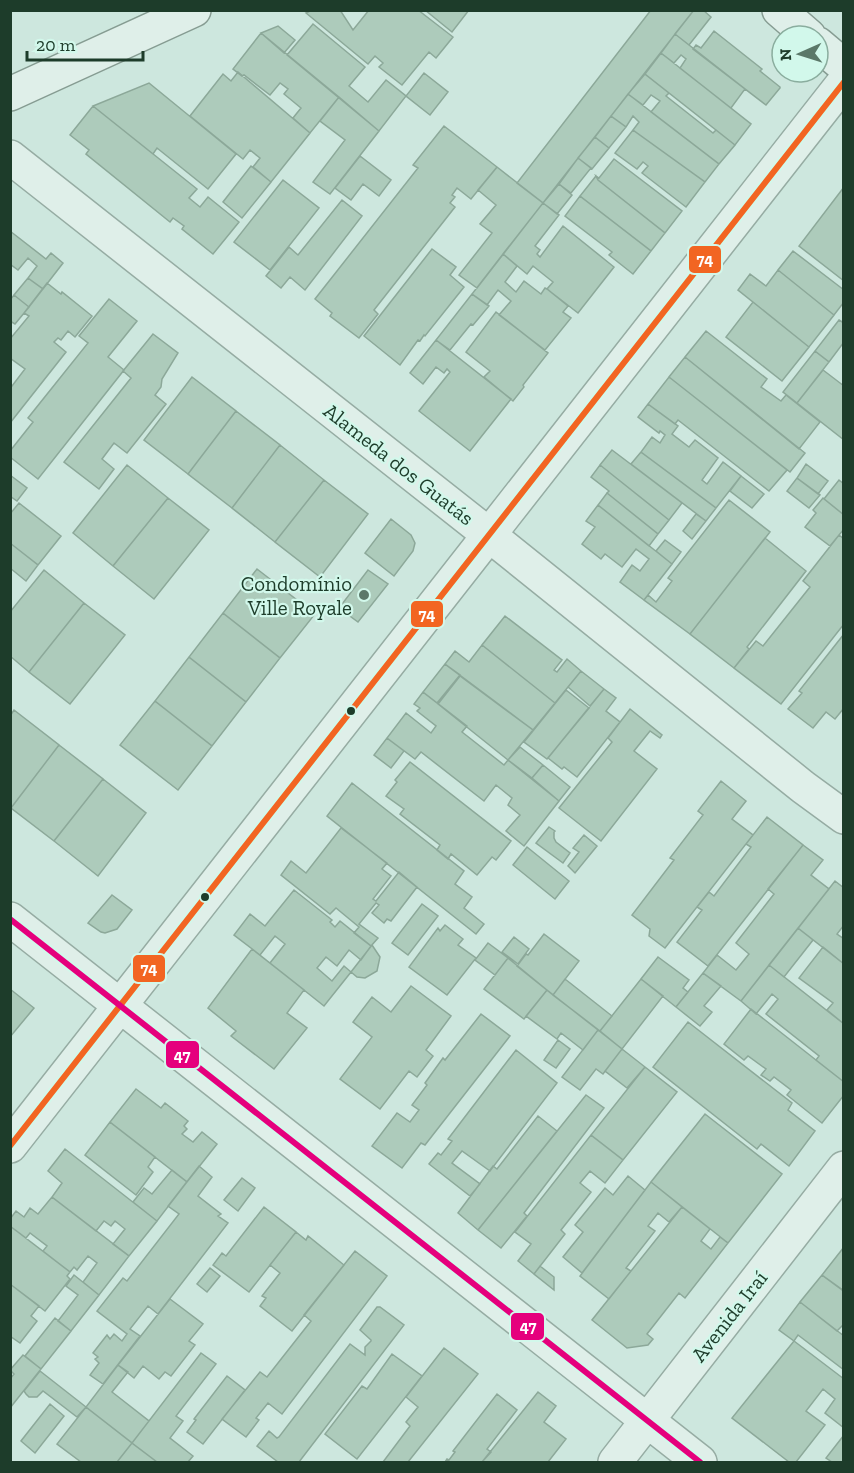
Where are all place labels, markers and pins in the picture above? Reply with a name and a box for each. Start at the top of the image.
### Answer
place label: Condomínio Ville Royale [241,571,352,620]
marker: Condomínio Ville Royale [357,588,371,602]
unlabelled marker [345,705,357,717]
unlabelled marker [199,891,211,903]

